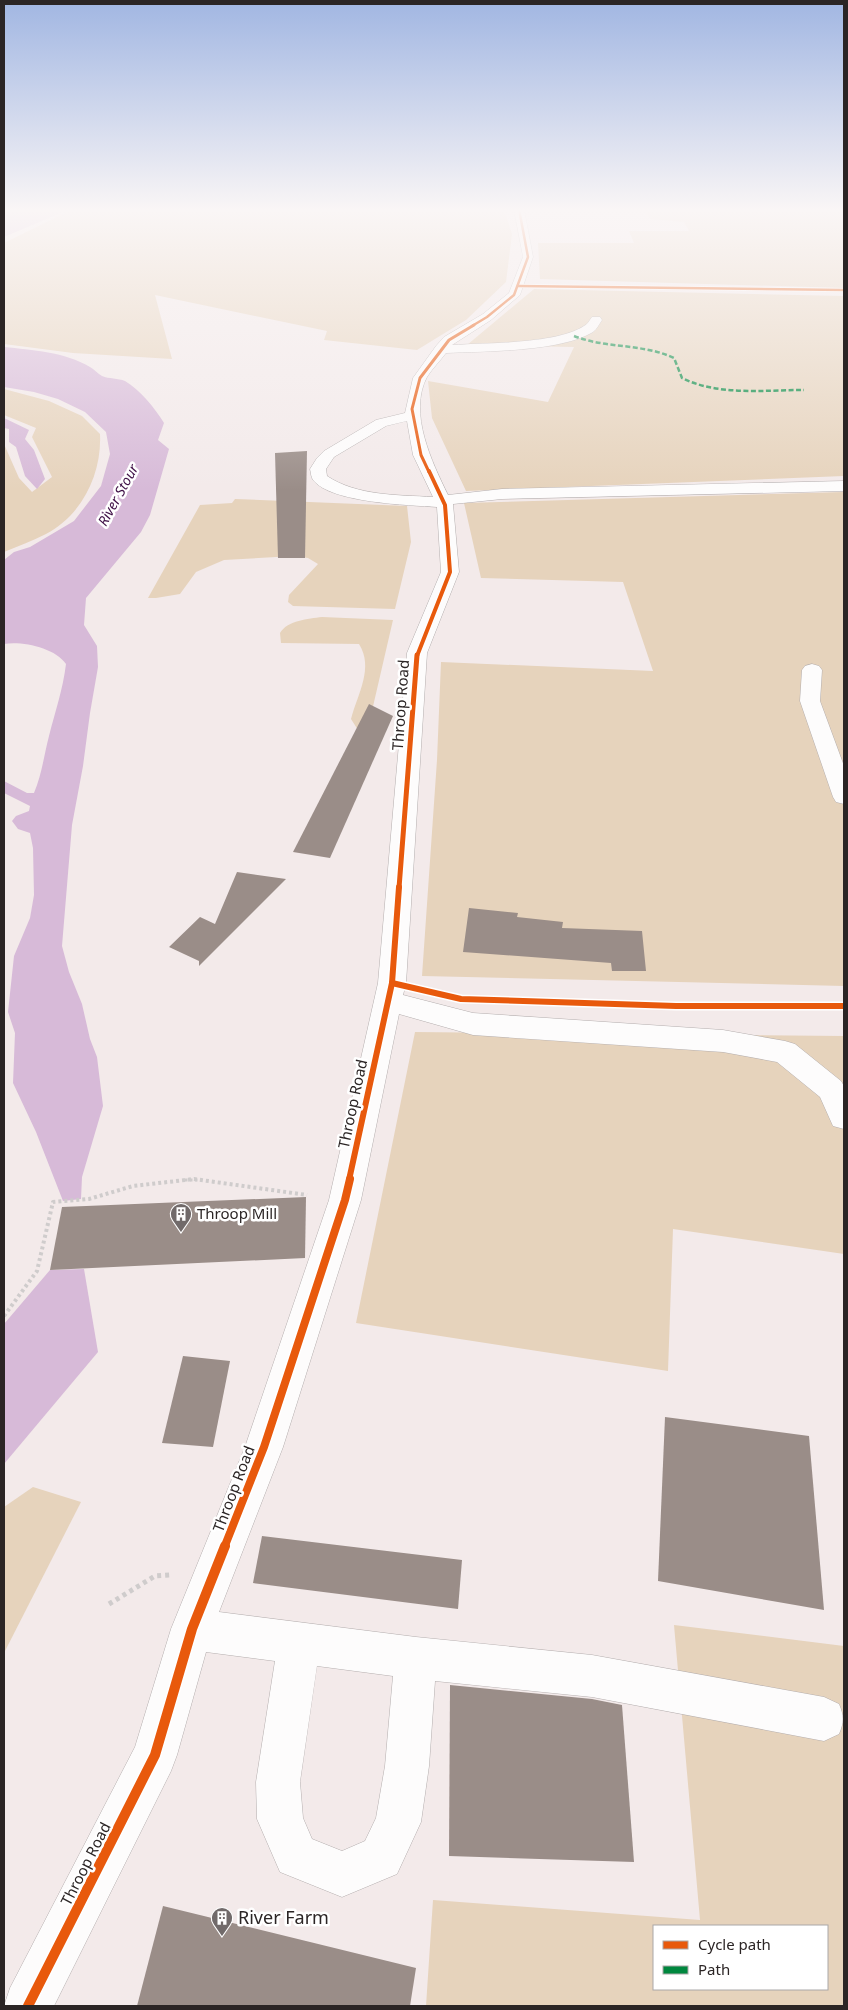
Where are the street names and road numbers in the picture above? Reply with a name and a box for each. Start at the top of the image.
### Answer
street label: Throop Road [387,659,413,751]
street label: Throop Road [333,1057,371,1150]
street label: Throop Road [207,1443,259,1535]
street label: Throop Road [56,1819,115,1909]

